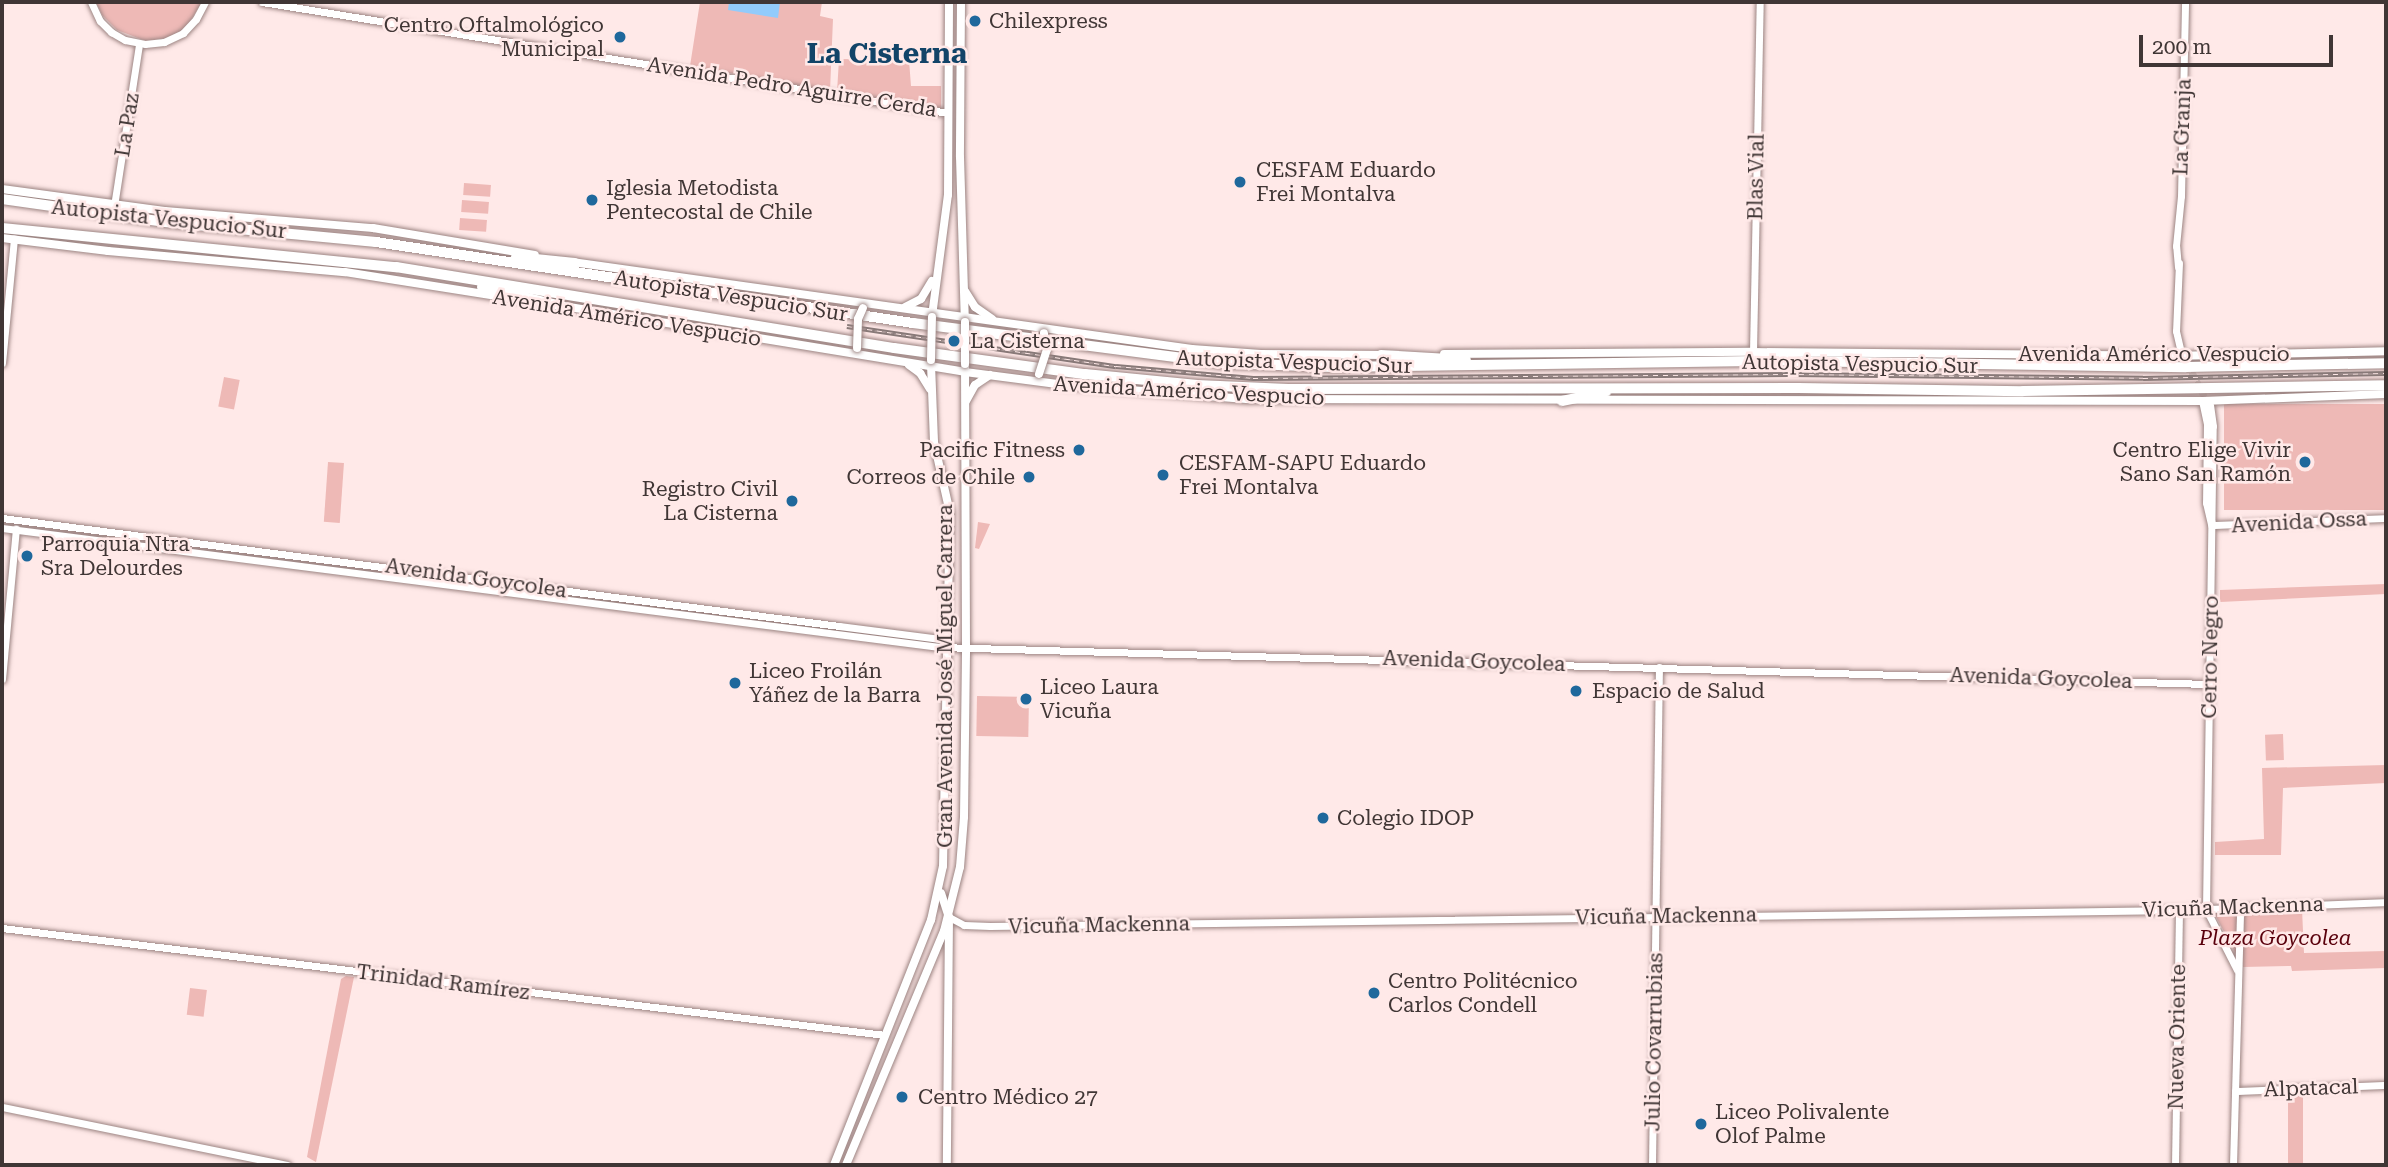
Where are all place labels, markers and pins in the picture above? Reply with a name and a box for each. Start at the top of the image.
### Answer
place label: Chilexpress [989,8,1108,34]
place label: Centro Oftalmológico Municipal [384,12,604,62]
marker: Chilexpress [967,13,983,29]
marker: Centro Oftalmológico Municipal [610,27,630,47]
place label: CESFAM Eduardo Frei Montalva [1256,157,1436,207]
marker: CESFAM Eduardo Frei Montalva [1230,172,1250,192]
place label: Iglesia Metodista Pentecostal de Chile [606,175,813,225]
marker: Iglesia Metodista Pentecostal de Chile [584,192,600,208]
place label: La Cisterna [970,328,1085,354]
marker: La Cisterna [944,331,964,351]
place label: Pacific Fitness [919,437,1065,463]
place label: Centro Elige Vivir Sano San Ramón [2113,437,2291,487]
marker: Pacific Fitness [1071,442,1087,458]
place label: CESFAM-SAPU Eduardo Frei Montalva [1179,450,1426,500]
marker: Centro Elige Vivir Sano San Ramón [2297,454,2313,470]
place label: Correos de Chile [846,464,1015,490]
marker: CESFAM-SAPU Eduardo Frei Montalva [1153,465,1173,485]
marker: Correos de Chile [1021,469,1037,485]
place label: Registro Civil La Cisterna [642,476,778,526]
marker: Registro Civil La Cisterna [784,493,800,509]
place label: Parroquia Ntra Sra Delourdes [41,531,190,581]
marker: Parroquia Ntra Sra Delourdes [19,548,35,564]
place label: Liceo Froilán Yáñez de la Barra [749,658,921,708]
place label: Liceo Laura Vicuña [1040,674,1159,724]
marker: Liceo Froilán Yáñez de la Barra [727,675,743,691]
place label: Espacio de Salud [1592,678,1765,704]
marker: Espacio de Salud [1566,681,1586,701]
marker: Liceo Laura Vicuña [1018,691,1034,707]
place label: Colegio IDOP [1337,805,1474,831]
marker: Colegio IDOP [1315,810,1331,826]
place label: Centro Politécnico Carlos Condell [1388,968,1578,1018]
marker: Centro Politécnico Carlos Condell [1366,985,1382,1001]
place label: Centro Médico 27 [918,1084,1098,1110]
marker: Centro Médico 27 [892,1087,912,1107]
place label: Liceo Polivalente Olof Palme [1715,1099,1889,1149]
marker: Liceo Polivalente Olof Palme [1693,1116,1709,1132]

